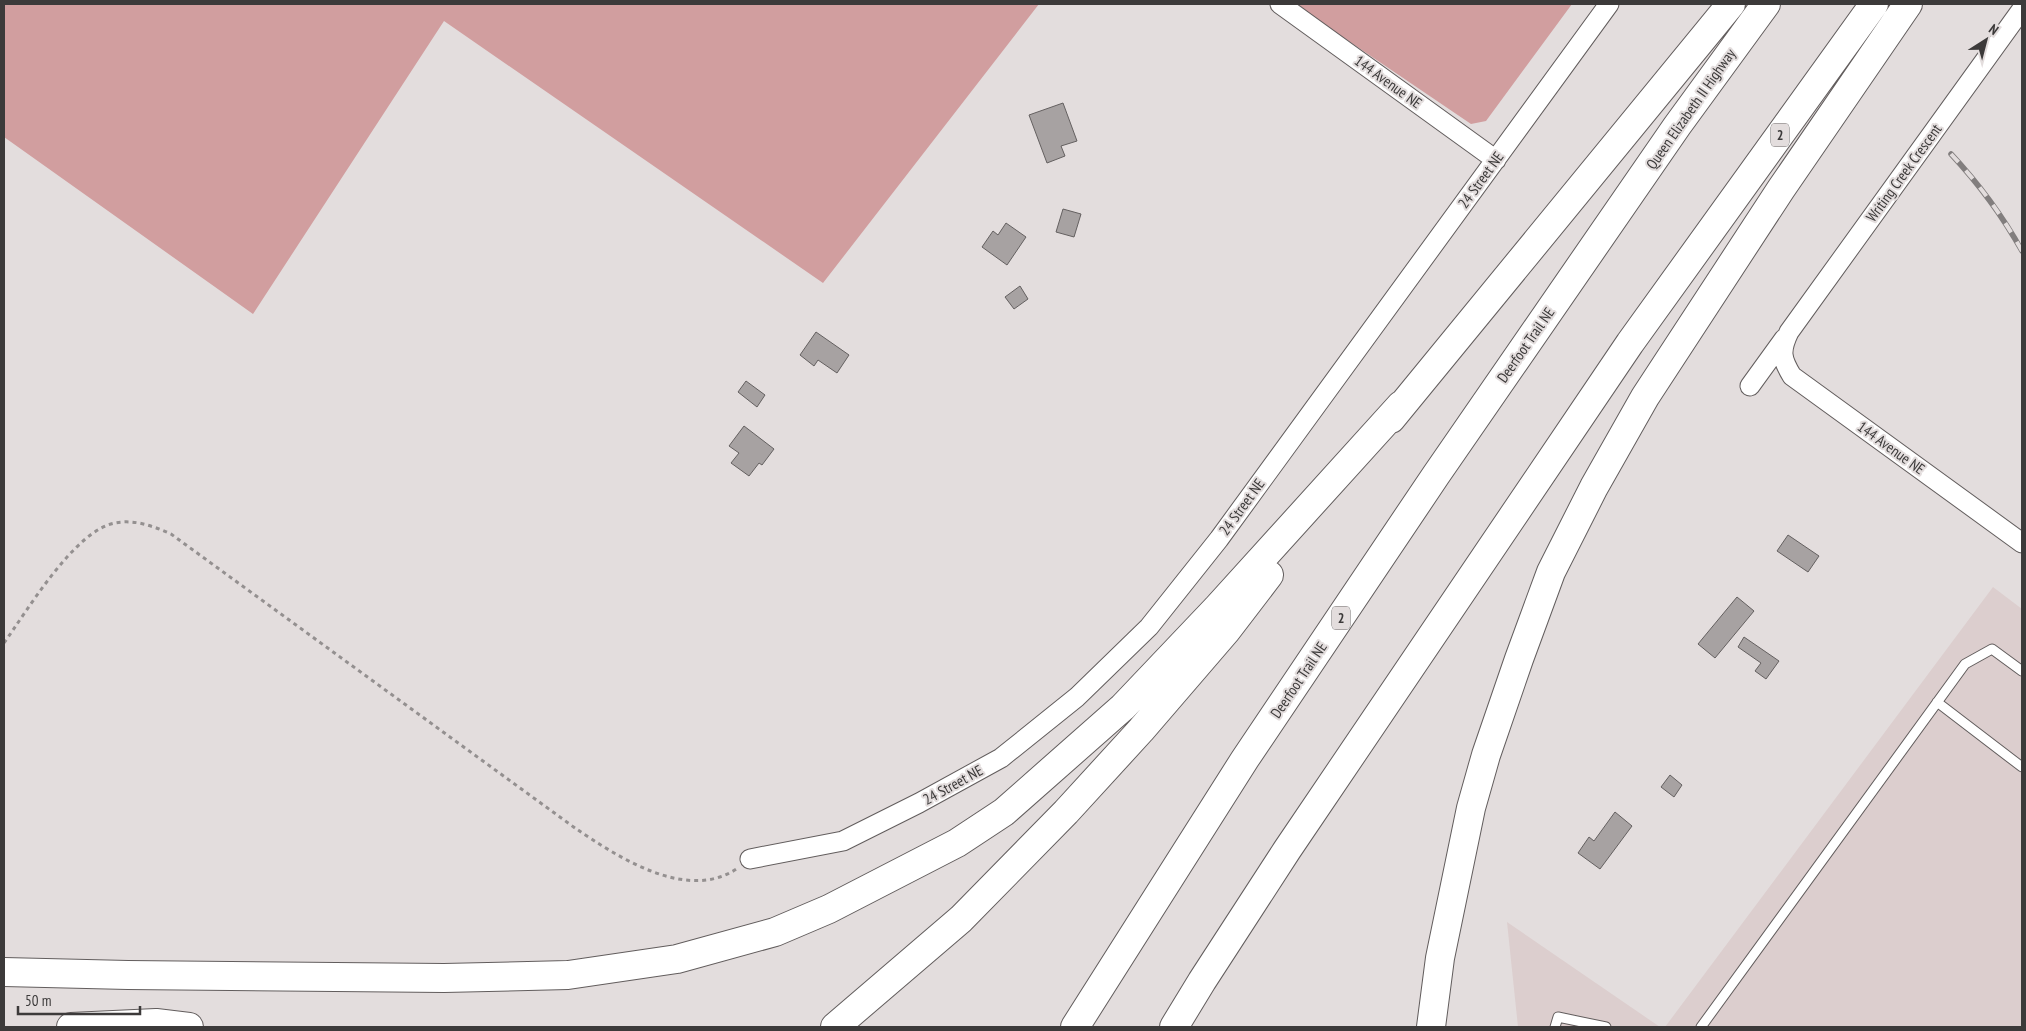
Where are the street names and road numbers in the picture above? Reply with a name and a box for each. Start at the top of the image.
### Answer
street label: Queen Elizabeth II Highway [1642,44,1740,173]
street label: 144 Avenue NE [1351,51,1426,112]
street label: Writing Creek Crescent [1862,120,1945,225]
road number: 2 [1771,124,1789,146]
street label: 24 Street NE [1454,148,1508,212]
street label: Deerfoot Trail NE [1493,303,1559,386]
street label: 144 Avenue NE [1854,417,1929,478]
street label: 24 Street NE [1215,475,1269,539]
road number: 2 [1332,606,1350,630]
street label: Deerfoot Trail NE [1266,638,1331,721]
street label: 24 Street NE [920,760,986,809]

